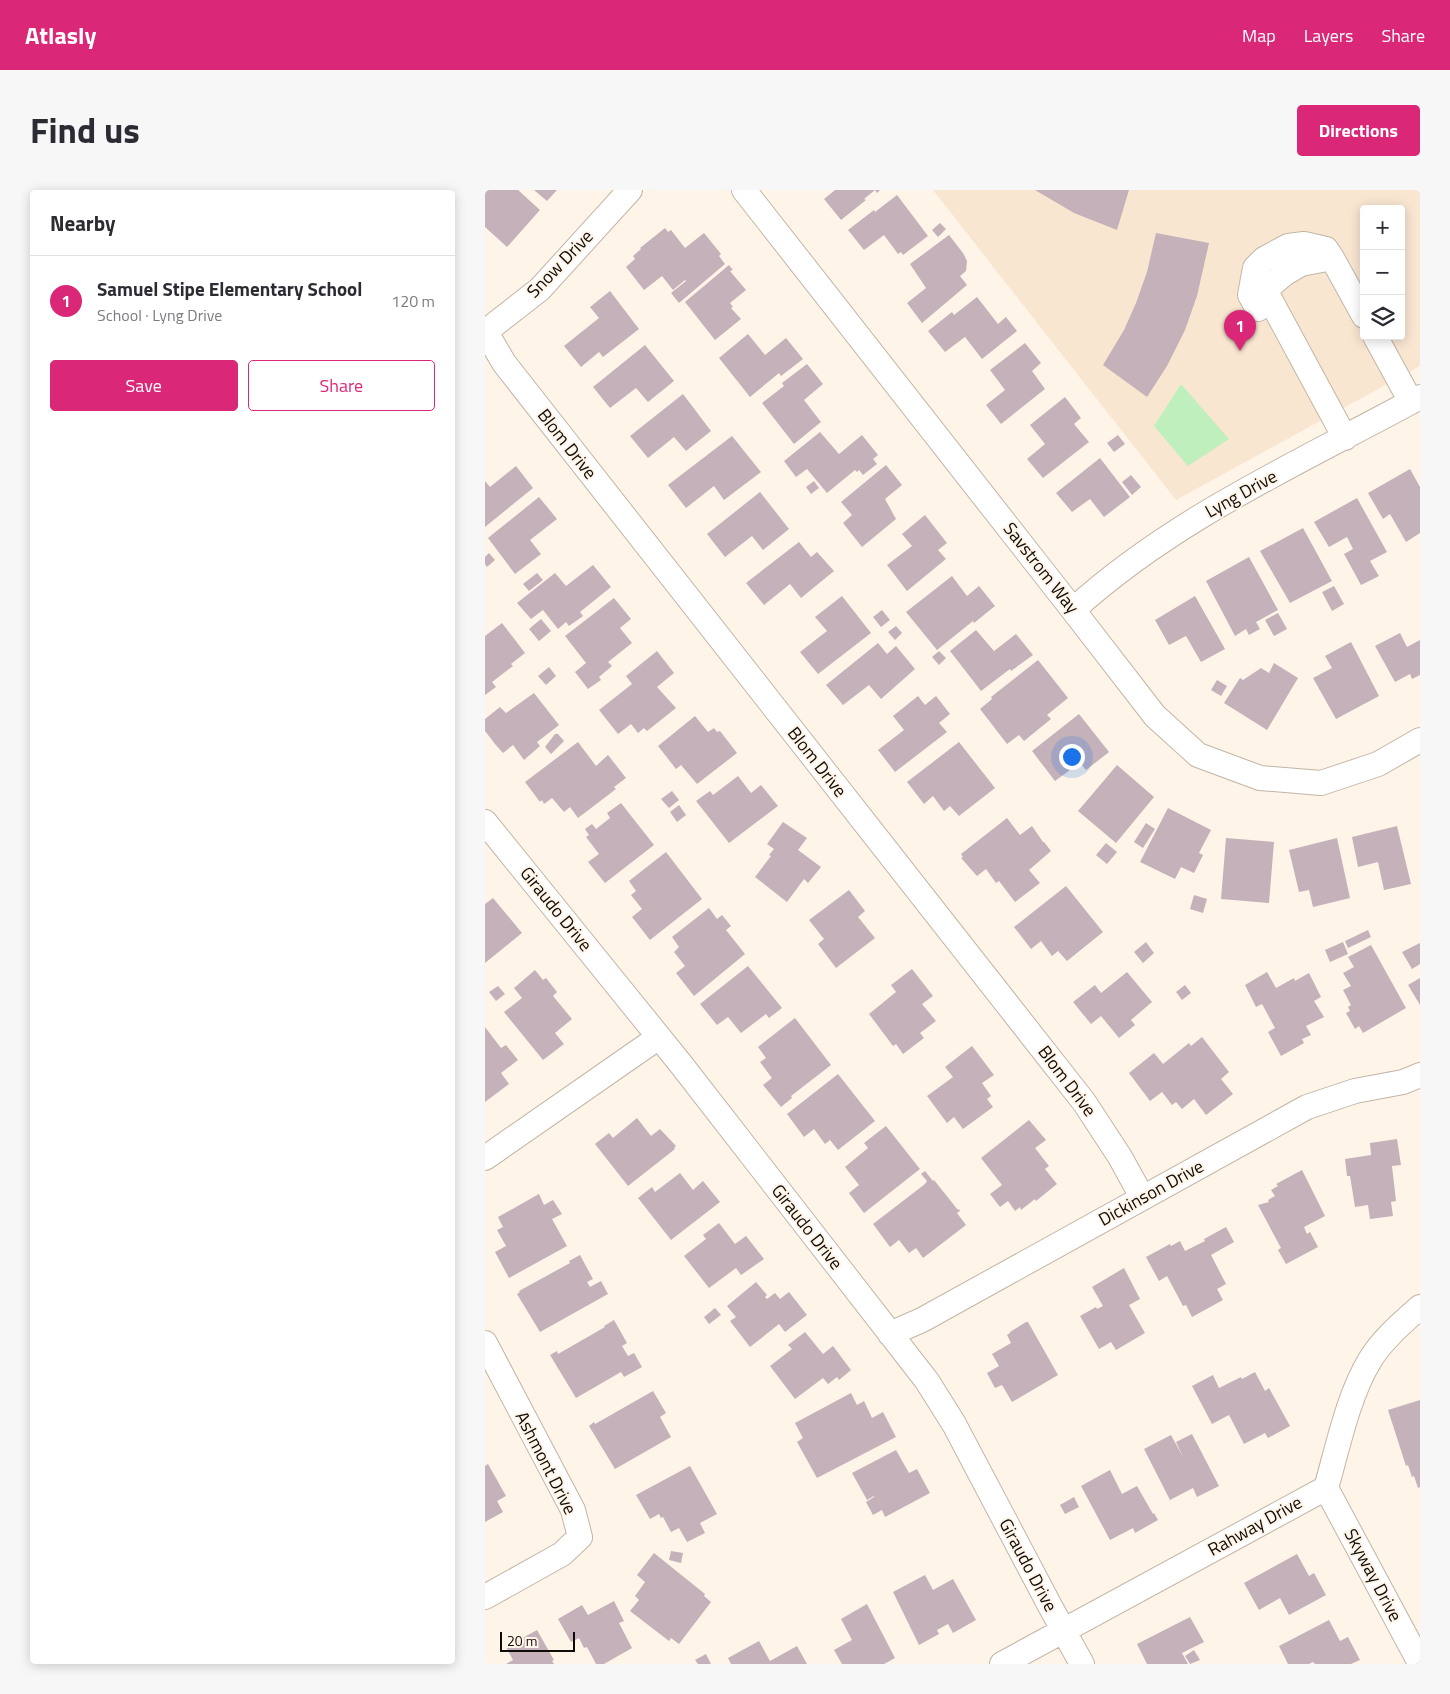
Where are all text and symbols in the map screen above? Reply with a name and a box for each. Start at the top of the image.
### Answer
text: Atlasly [25,17,96,53]
text: Map [1242,22,1276,49]
text: Layers [1304,22,1353,49]
text: Share [1381,22,1425,49]
text: Find us [30,103,140,157]
button: Directions [1297,105,1420,156]
map controls [1360,205,1405,340]
button: + [1360,205,1405,250]
text: Nearby [50,207,115,239]
street label: Snow Drive [520,223,599,304]
button: − [1360,250,1405,295]
text: Samuel Stipe Elementary School [97,274,362,303]
text: 1 [62,289,70,313]
text: 120 m [391,289,435,313]
button: layers [1360,295,1405,340]
text: School · Lyng Drive [97,303,222,327]
pin: 1 [1224,310,1256,351]
button: Save [50,360,238,411]
button: Share [248,360,435,411]
street label: Blom Drive [531,403,604,485]
street label: Lyng Drive [1200,463,1282,524]
street label: Savstrom Way [997,516,1086,619]
street label: Blom Drive [781,721,854,803]
your location [1059,744,1085,770]
street label: Giraudo Drive [514,860,599,957]
street label: Blom Drive [1032,1039,1103,1122]
street label: Dickinson Drive [1093,1153,1208,1233]
street label: Giraudo Drive [765,1178,849,1275]
street label: Ashmont Drive [509,1406,584,1519]
street label: Rahway Drive [1203,1488,1307,1563]
street label: Giraudo Drive [993,1513,1064,1616]
street label: Skyway Drive [1338,1524,1409,1626]
scale bar [500,1629,575,1652]
text: 20 m [507,1630,537,1651]

